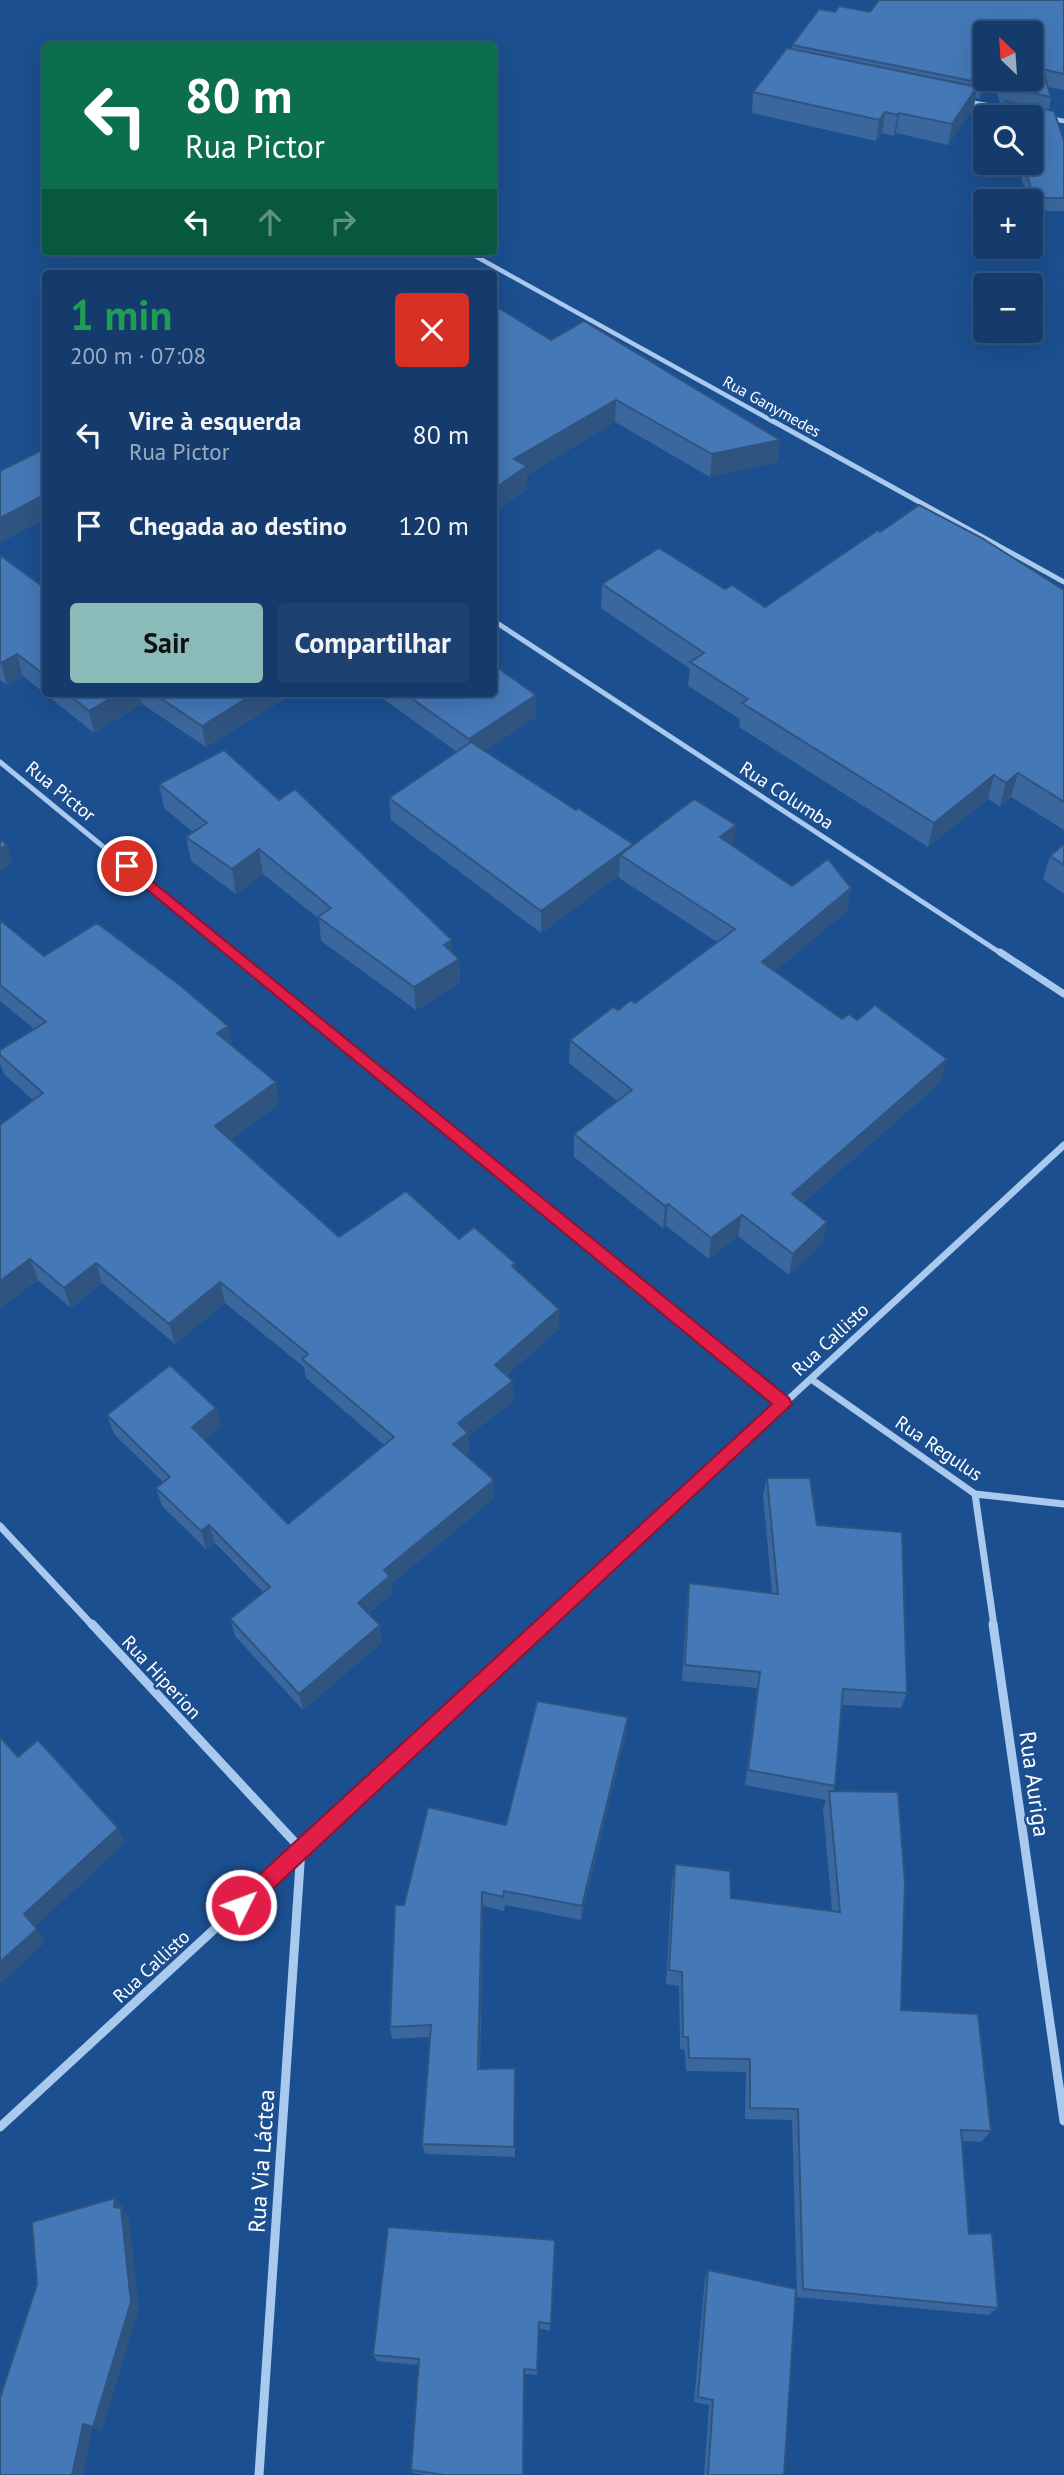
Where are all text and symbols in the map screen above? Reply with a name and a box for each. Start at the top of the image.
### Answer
north arrow [973,21,1043,91]
map controls [973,21,1043,343]
text: 80 m [185,63,292,127]
icon: left [70,70,161,161]
button: search [973,105,1043,175]
text: Rua Pictor [185,125,325,167]
button: + [973,189,1043,259]
icon: left [178,203,216,241]
icon: ahead [251,203,289,241]
icon: right [324,203,362,241]
button: − [973,273,1043,343]
text: 1 min [70,287,172,342]
button: close [395,293,469,367]
text: 200 m · 07:08 [70,341,206,370]
street label: Rua Ganymedes [720,371,825,441]
text: Vire à esquerda [129,404,301,437]
icon: left [70,416,108,454]
text: 80 m [413,418,469,451]
text: Rua Pictor [129,437,230,466]
icon: arrive [70,507,108,545]
text: Chegada ao destino [129,509,347,542]
text: 120 m [398,509,469,542]
button: Sair [70,603,263,683]
button: Compartilhar [277,603,469,683]
street label: Rua Pictor [21,756,101,827]
street label: Rua Columba [736,756,838,834]
pin [97,836,157,896]
icon: arrive [108,847,146,885]
street label: Rua Callisto [787,1297,873,1381]
street label: Rua Regulus [891,1410,987,1486]
street label: Rua Hiperion [117,1630,207,1724]
street label: Rua Auriga [1013,1729,1057,1839]
position arrow [204,1868,278,1942]
street label: Rua Callisto [108,1924,194,2008]
street label: Rua Via Láctea [242,2088,280,2234]

